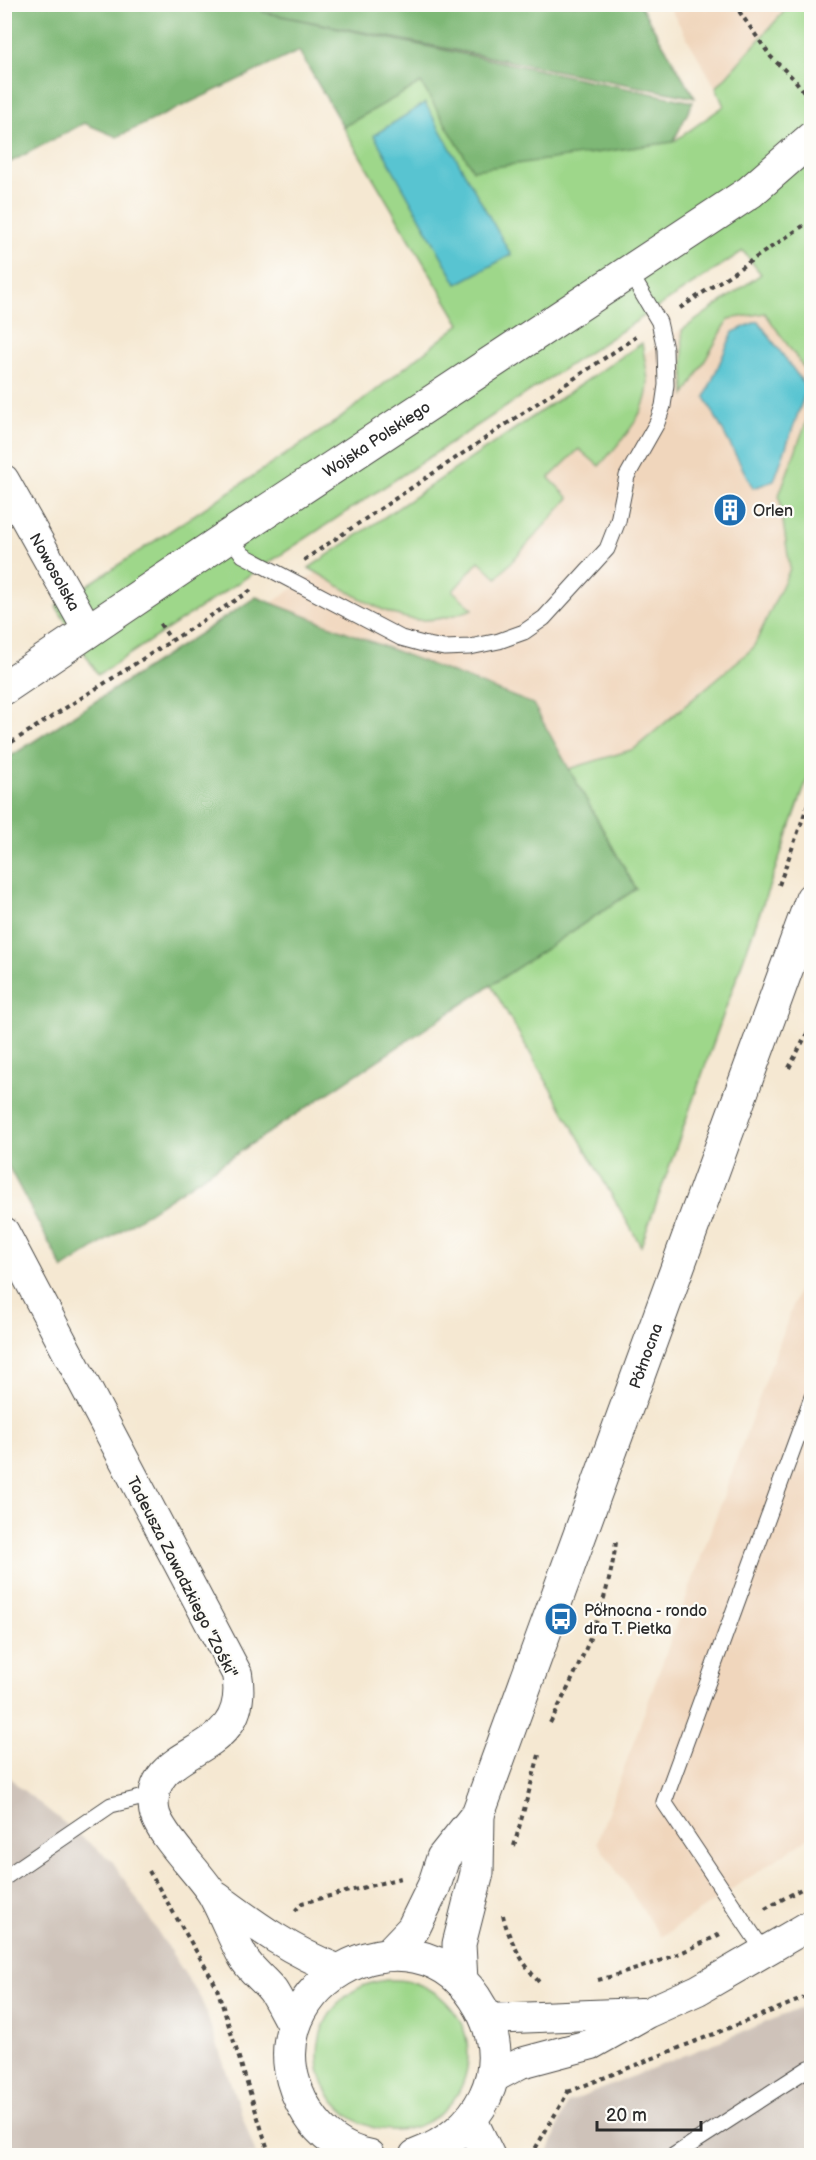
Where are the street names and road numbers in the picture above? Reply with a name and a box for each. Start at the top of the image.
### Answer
street label: Wojska Polskiego [320,398,434,482]
street label: Nowosolska [25,530,83,615]
street label: Północna [626,1321,667,1392]
street label: Tadeusza Zawadzkiego "Zośki" [122,1474,241,1682]

